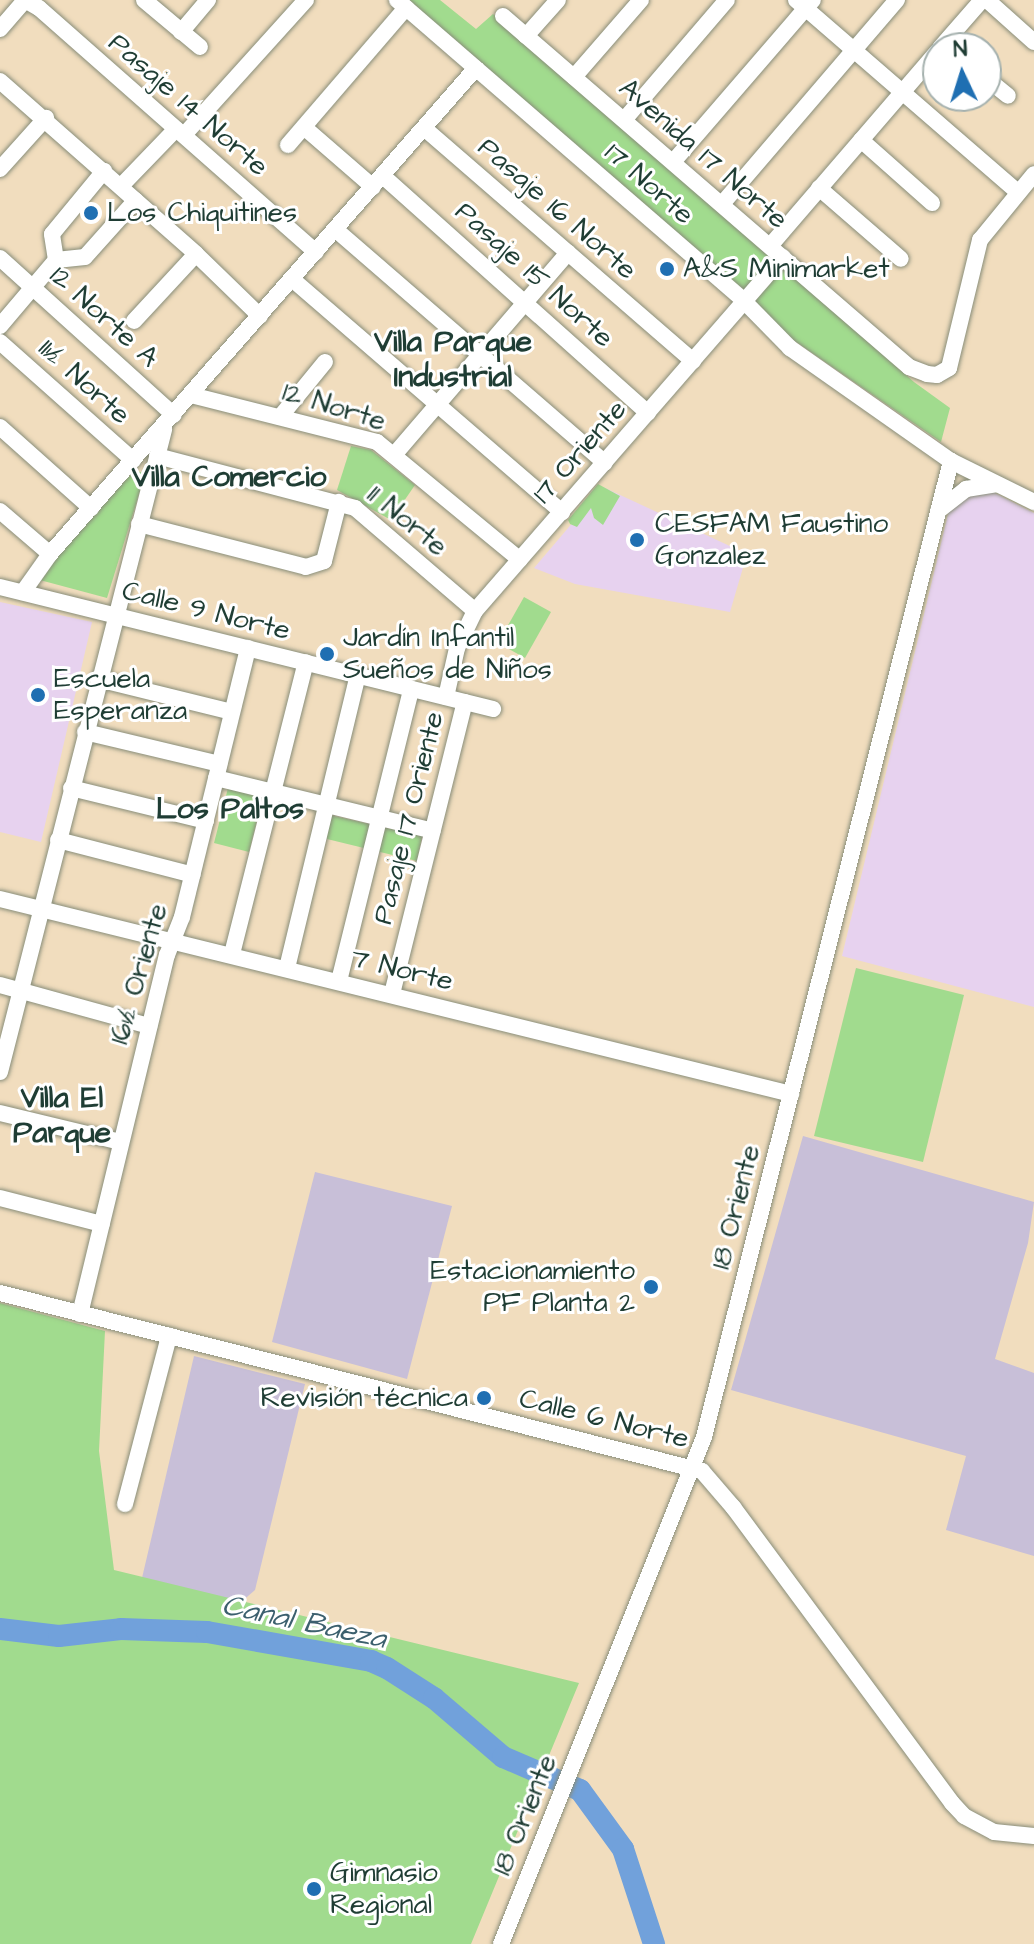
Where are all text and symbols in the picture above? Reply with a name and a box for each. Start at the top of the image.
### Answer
street label: Pasaje 14 Norte [101,26,275,184]
north arrow [922,32,1002,112]
text: N [952,34,968,65]
street label: Avenida 17 Norte [612,71,794,237]
street label: Pasaje 16 Norte [471,131,643,287]
street label: 17 Norte [598,136,700,232]
street label: Pasaje 15 Norte [448,195,620,355]
place label: Los Chiquitines [107,196,297,230]
marker: Los Chiquitines [82,204,100,222]
place label: A&S Minimarket [683,252,890,286]
street label: 12 Norte A [43,259,165,375]
marker: A&S Minimarket [658,260,676,278]
district label: Villa Parque Industrial [374,324,532,394]
street label: 11½ Norte [31,332,137,432]
street label: 12 Norte [278,375,390,439]
street label: 17 Oriente [526,393,634,511]
district label: Villa Comercio [132,459,326,495]
street label: 11 Norte [360,478,454,564]
place label: CESFAM Faustino Gonzalez [655,507,888,573]
marker: CESFAM Faustino Gonzalez [626,529,648,551]
street label: Calle 9 Norte [119,574,293,648]
place label: Jardín Infantil Sueños de Niños [343,621,552,687]
marker: Jardín Infantil Sueños de Niños [318,645,336,663]
place label: Escuela Esperanza [54,662,187,728]
marker: Escuela Esperanza [29,686,47,704]
street label: Pasaje 17 Oriente [366,708,452,928]
district label: Los Paltos [156,791,304,827]
street label: 16½ Oriente [103,900,175,1048]
street label: 7 Norte [348,941,456,999]
district label: Villa El Parque [13,1080,111,1150]
street label: 18 Oriente [704,1141,768,1273]
place label: Estacionamiento PF Planta 2 [431,1254,635,1320]
marker: Estacionamiento PF Planta 2 [642,1278,660,1296]
place label: Revisión técnica [260,1381,468,1415]
street label: Calle 6 Norte [516,1382,692,1456]
marker: Revisión técnica [475,1389,493,1407]
water label: Canal Baeza [219,1587,389,1657]
street label: 18 Oriente [486,1750,564,1880]
place label: Gimnasio Regional [330,1856,438,1922]
marker: Gimnasio Regional [305,1880,323,1898]

